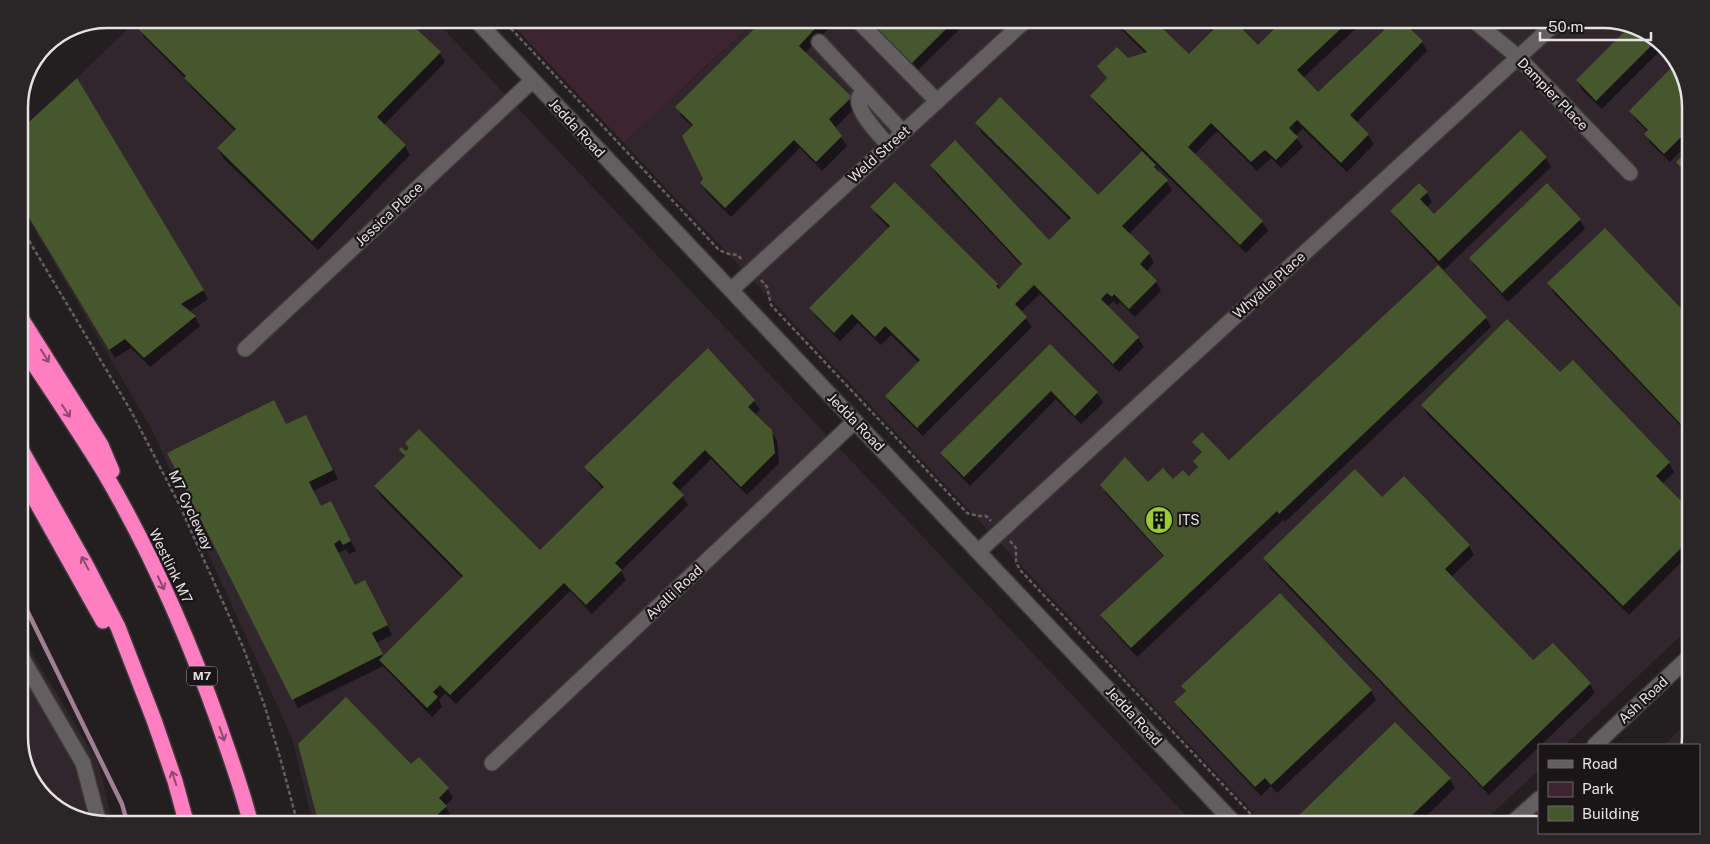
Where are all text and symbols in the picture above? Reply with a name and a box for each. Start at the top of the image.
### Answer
scale bar [1540,10,1651,42]
text: 50 m [1548,18,1583,35]
street label: Dampier Place [1514,54,1592,134]
street label: Jedda Road [546,95,608,161]
street label: Weld Street [845,122,913,186]
street label: Jessica Place [352,179,426,249]
street label: Whyalla Place [1229,248,1309,322]
one-way arrow [40,349,50,363]
street label: Jedda Road [824,390,888,454]
one-way arrow [61,404,71,418]
street label: M7 Cycleway [166,468,217,553]
building icon: ITS [1144,505,1174,535]
place label: ITS [1178,512,1200,528]
street label: Westlink M7 [146,526,196,606]
one-way arrow [80,556,89,571]
street label: Avalli Road [642,562,706,622]
one-way arrow [157,575,167,590]
road number: M7 [187,666,217,686]
street label: Ash Road [1615,673,1671,727]
street label: Jedda Road [1103,683,1165,749]
one-way arrow [218,725,227,741]
legend [1538,744,1700,834]
text: Road [1582,755,1618,772]
one-way arrow [169,771,178,787]
text: Park [1582,780,1614,797]
text: Building [1582,805,1640,822]

